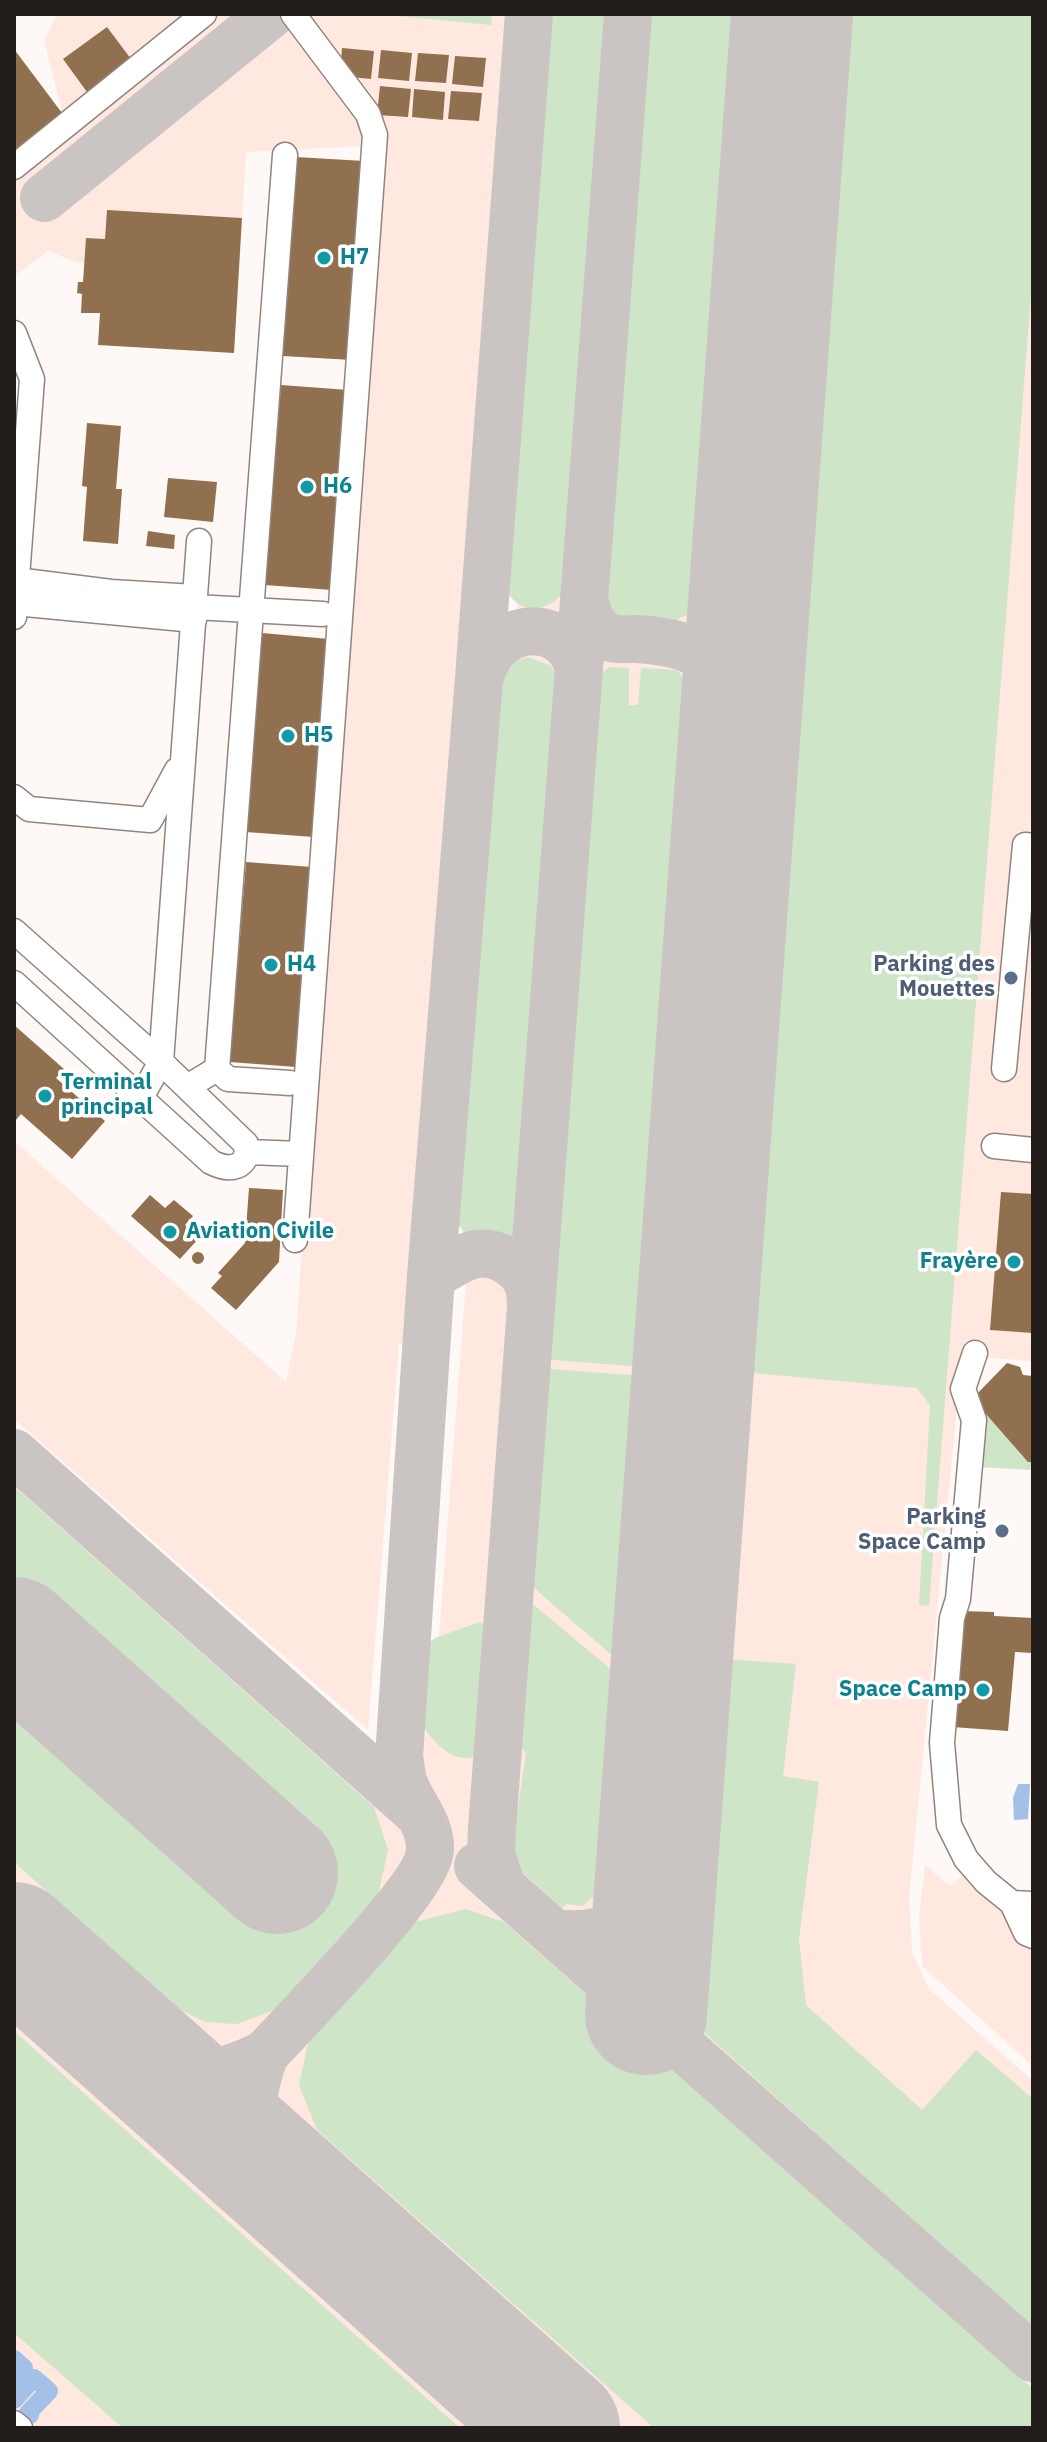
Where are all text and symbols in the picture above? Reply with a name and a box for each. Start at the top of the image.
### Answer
place label: H7 [340,245,369,271]
marker: H7 [315,249,333,267]
place label: H6 [323,474,352,500]
marker: H6 [298,478,316,496]
place label: H5 [304,723,333,749]
marker: H5 [279,727,297,745]
place label: H4 [287,952,316,978]
place label: Parking des Mouettes [873,952,995,1004]
marker: H4 [262,956,280,974]
marker: Parking des Mouettes [1002,969,1020,987]
place label: Terminal principal [61,1070,153,1122]
marker: Terminal principal [36,1087,54,1105]
place label: Aviation Civile [186,1219,334,1245]
marker: Aviation Civile [161,1223,179,1241]
place label: Frayère [920,1249,998,1275]
marker: Frayère [1005,1253,1023,1271]
place label: Parking Space Camp [858,1505,986,1556]
marker: Parking Space Camp [993,1522,1011,1540]
place label: Space Camp [839,1677,967,1703]
marker: Space Camp [974,1681,992,1699]

